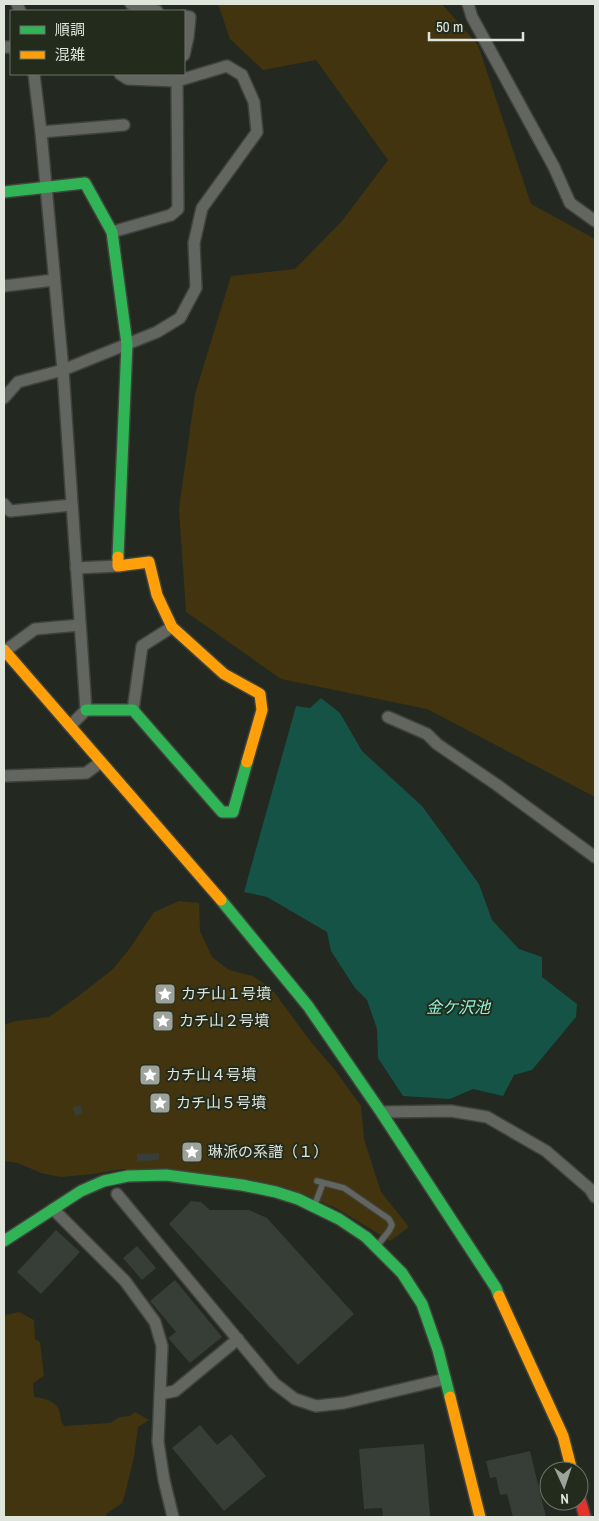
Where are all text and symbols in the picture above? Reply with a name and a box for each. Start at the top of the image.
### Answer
legend [10,10,185,75]
scale bar [429,10,523,42]
text: 50 m [436,16,463,37]
text: 順調 [55,19,85,40]
text: 混雑 [55,44,85,65]
place icon: カチ山１号墳 [153,982,177,1006]
place label: カチ山１号墳 [181,983,271,1004]
water label: 金ケ沢池 [426,996,492,1018]
place icon: カチ山２号墳 [151,1009,175,1033]
place label: カチ山２号墳 [179,1010,269,1031]
place icon: カチ山４号墳 [138,1063,162,1087]
place label: カチ山４号墳 [166,1064,256,1085]
place icon: カチ山５号墳 [148,1091,172,1115]
place label: カチ山５号墳 [176,1092,266,1113]
place icon: 琳派の系譜（１） [180,1140,204,1164]
place label: 琳派の系譜（１） [208,1141,328,1162]
north arrow [539,1461,589,1511]
text: N [560,1490,569,1508]

